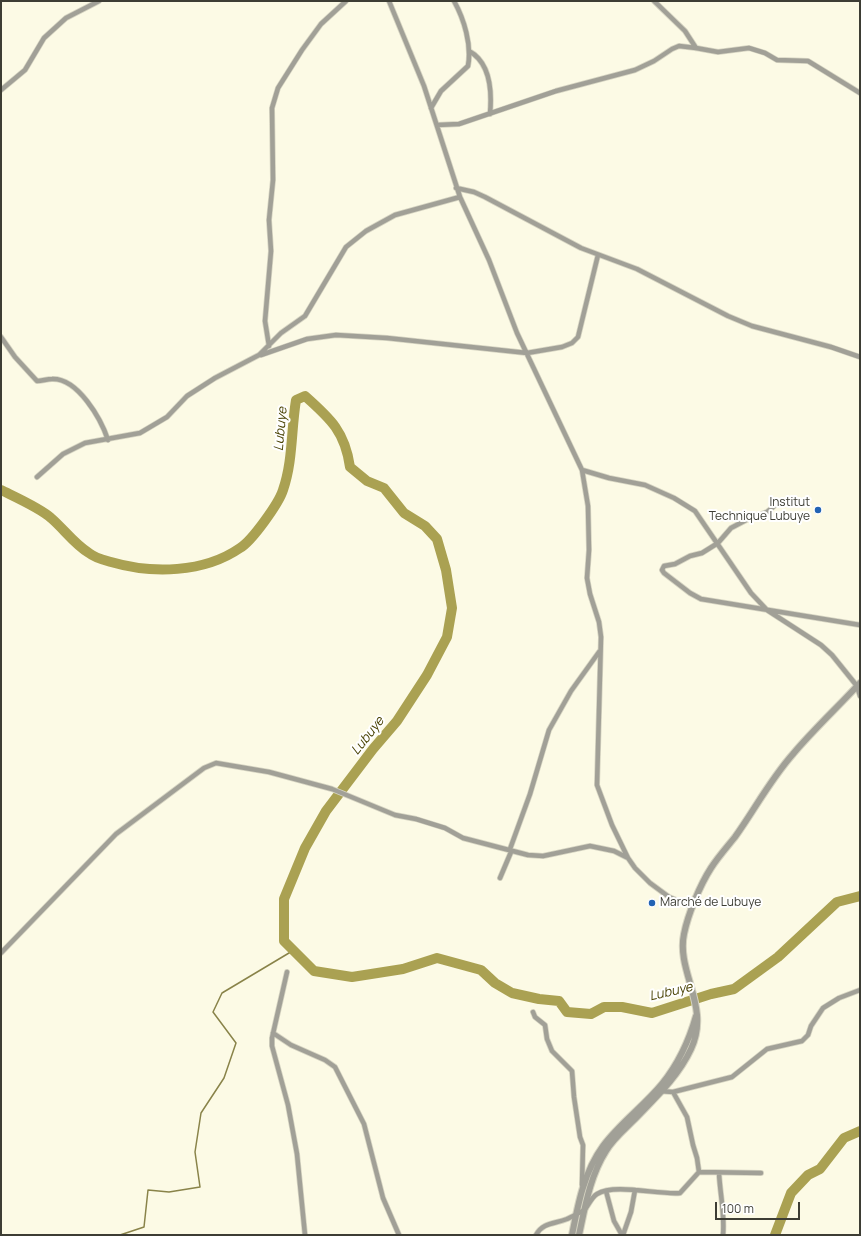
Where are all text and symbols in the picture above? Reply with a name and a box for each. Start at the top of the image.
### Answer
water label: Lubuye [271,406,291,452]
place label: Institut Technique Lubuye [709,496,810,524]
marker: Institut Technique Lubuye [813,505,823,515]
water label: Lubuye [348,714,388,758]
place label: Marché de Lubuye [660,896,761,910]
marker: Marché de Lubuye [647,898,657,908]
water label: Lubuye [648,979,694,1005]
scale bar [717,1194,802,1220]
text: 100 m [722,1200,754,1217]

